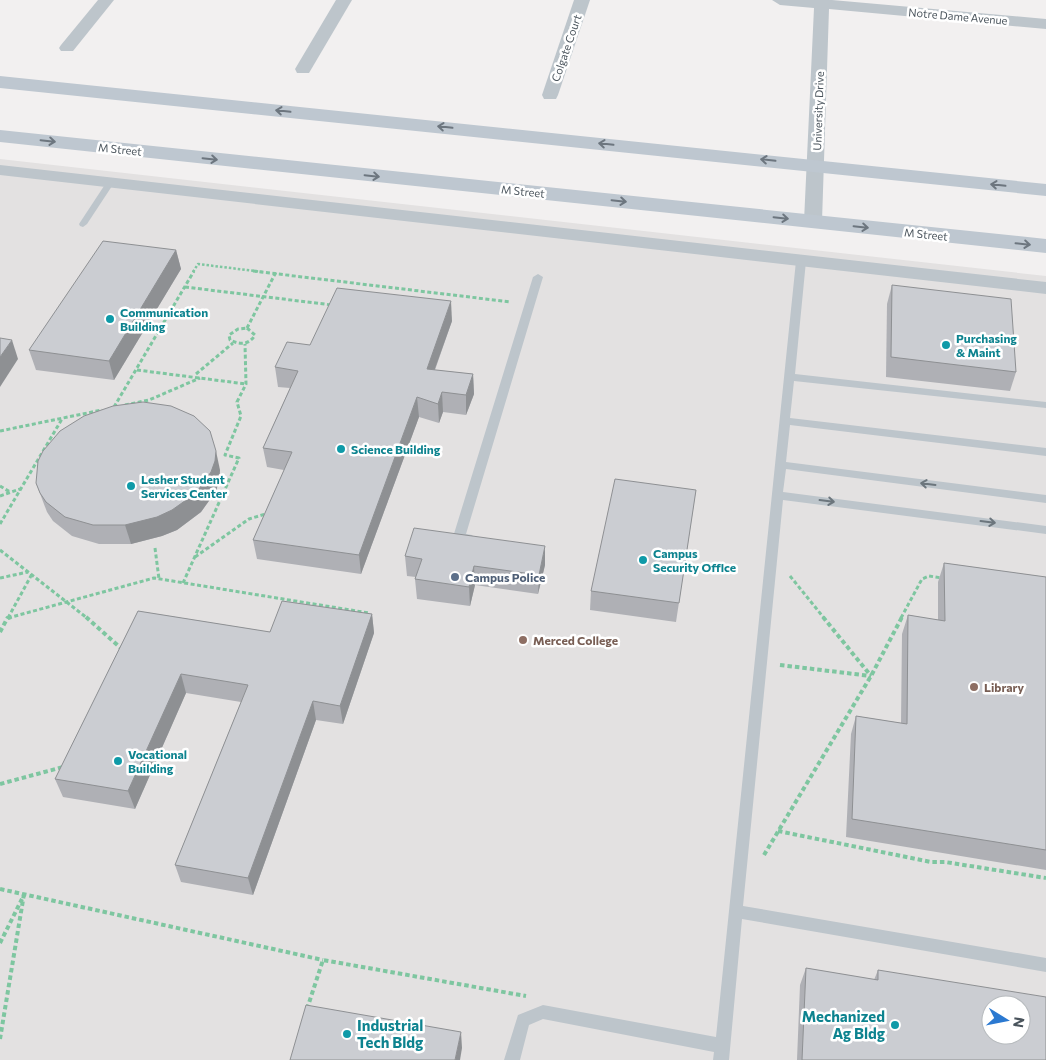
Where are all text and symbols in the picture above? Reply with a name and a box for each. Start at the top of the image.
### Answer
street label: Notre Dame Avenue [908,5,1008,27]
street label: Colgate Court [548,12,584,83]
street label: University Drive [810,71,826,151]
one-way arrow [275,106,291,116]
one-way arrow [437,122,453,132]
one-way arrow [40,136,56,146]
one-way arrow [598,139,614,149]
street label: M Street [98,140,143,158]
one-way arrow [202,154,218,164]
one-way arrow [760,155,776,165]
one-way arrow [363,171,379,181]
one-way arrow [990,180,1006,190]
street label: M Street [501,182,546,200]
one-way arrow [611,196,627,206]
one-way arrow [773,213,789,223]
one-way arrow [853,222,869,232]
street label: M Street [904,225,949,243]
one-way arrow [1014,239,1030,249]
place label: Communication Building [120,305,208,333]
marker: Communication Building [104,313,116,325]
place label: Purchasing & Maint [956,331,1017,359]
marker: Purchasing & Maint [940,339,952,351]
place label: Science Building [351,442,441,456]
marker: Science Building [335,443,347,455]
place label: Lesher Student Services Center [141,472,227,500]
one-way arrow [921,479,937,489]
marker: Lesher Student Services Center [125,480,137,492]
one-way arrow [819,496,835,506]
one-way arrow [980,518,996,528]
place label: Campus Security Office [653,546,736,574]
marker: Campus Security Office [637,554,649,566]
place label: Campus Police [465,570,545,584]
marker: Campus Police [449,571,461,583]
place label: Merced College [533,633,618,647]
marker: Merced College [517,634,529,646]
place label: Library [984,680,1025,694]
marker: Library [968,681,980,693]
place label: Vocational Building [128,747,187,775]
marker: Vocational Building [112,755,124,767]
north arrow [981,995,1031,1045]
place label: Mechanized Ag Bldg [802,1007,885,1042]
place label: Industrial Tech Bldg [357,1016,423,1051]
text: N [1010,1016,1029,1029]
marker: Mechanized Ag Bldg [889,1019,901,1031]
marker: Industrial Tech Bldg [341,1028,353,1040]

